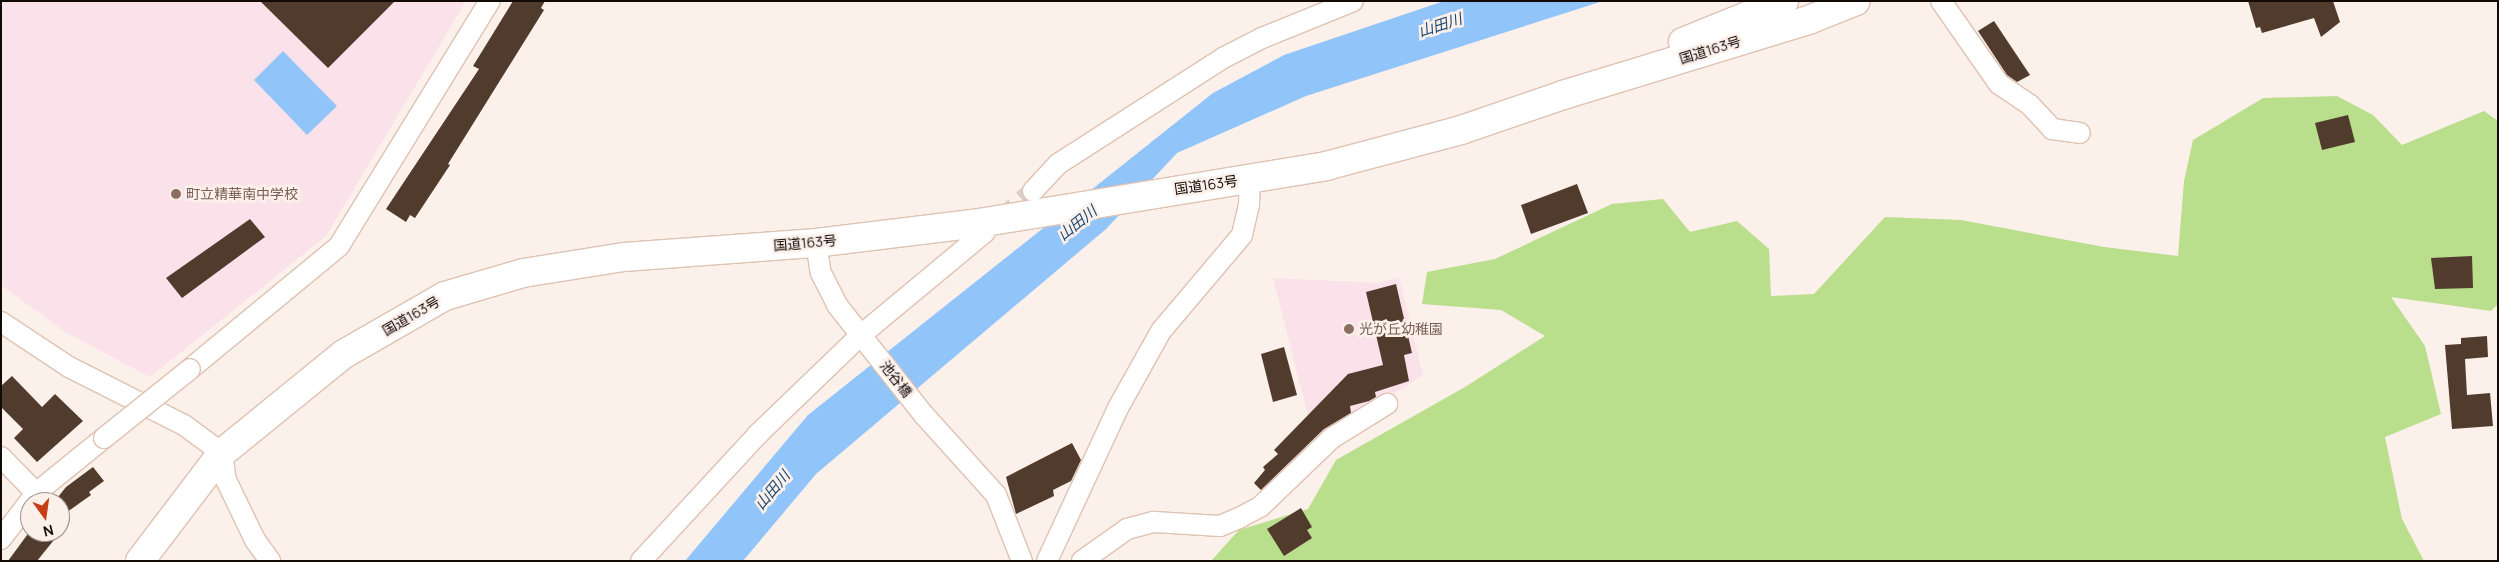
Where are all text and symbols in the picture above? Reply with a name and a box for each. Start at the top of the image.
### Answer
water label: 山田川 [1416,9,1464,41]
street label: 国道163号 [1677,33,1743,67]
street label: 国道163号 [1173,172,1239,198]
place label: 町立精華南中学校 [186,186,298,202]
marker: 町立精華南中学校 [170,188,182,200]
water label: 山田川 [1054,202,1100,244]
street label: 国道163号 [772,232,838,254]
street label: 国道163号 [379,293,443,339]
place label: 光が丘幼稚園 [1359,321,1443,337]
marker: 光が丘幼稚園 [1343,323,1355,335]
street label: 池谷橋 [876,357,916,401]
water label: 山田川 [751,467,793,513]
north arrow [20,492,70,542]
text: N [41,521,56,542]

